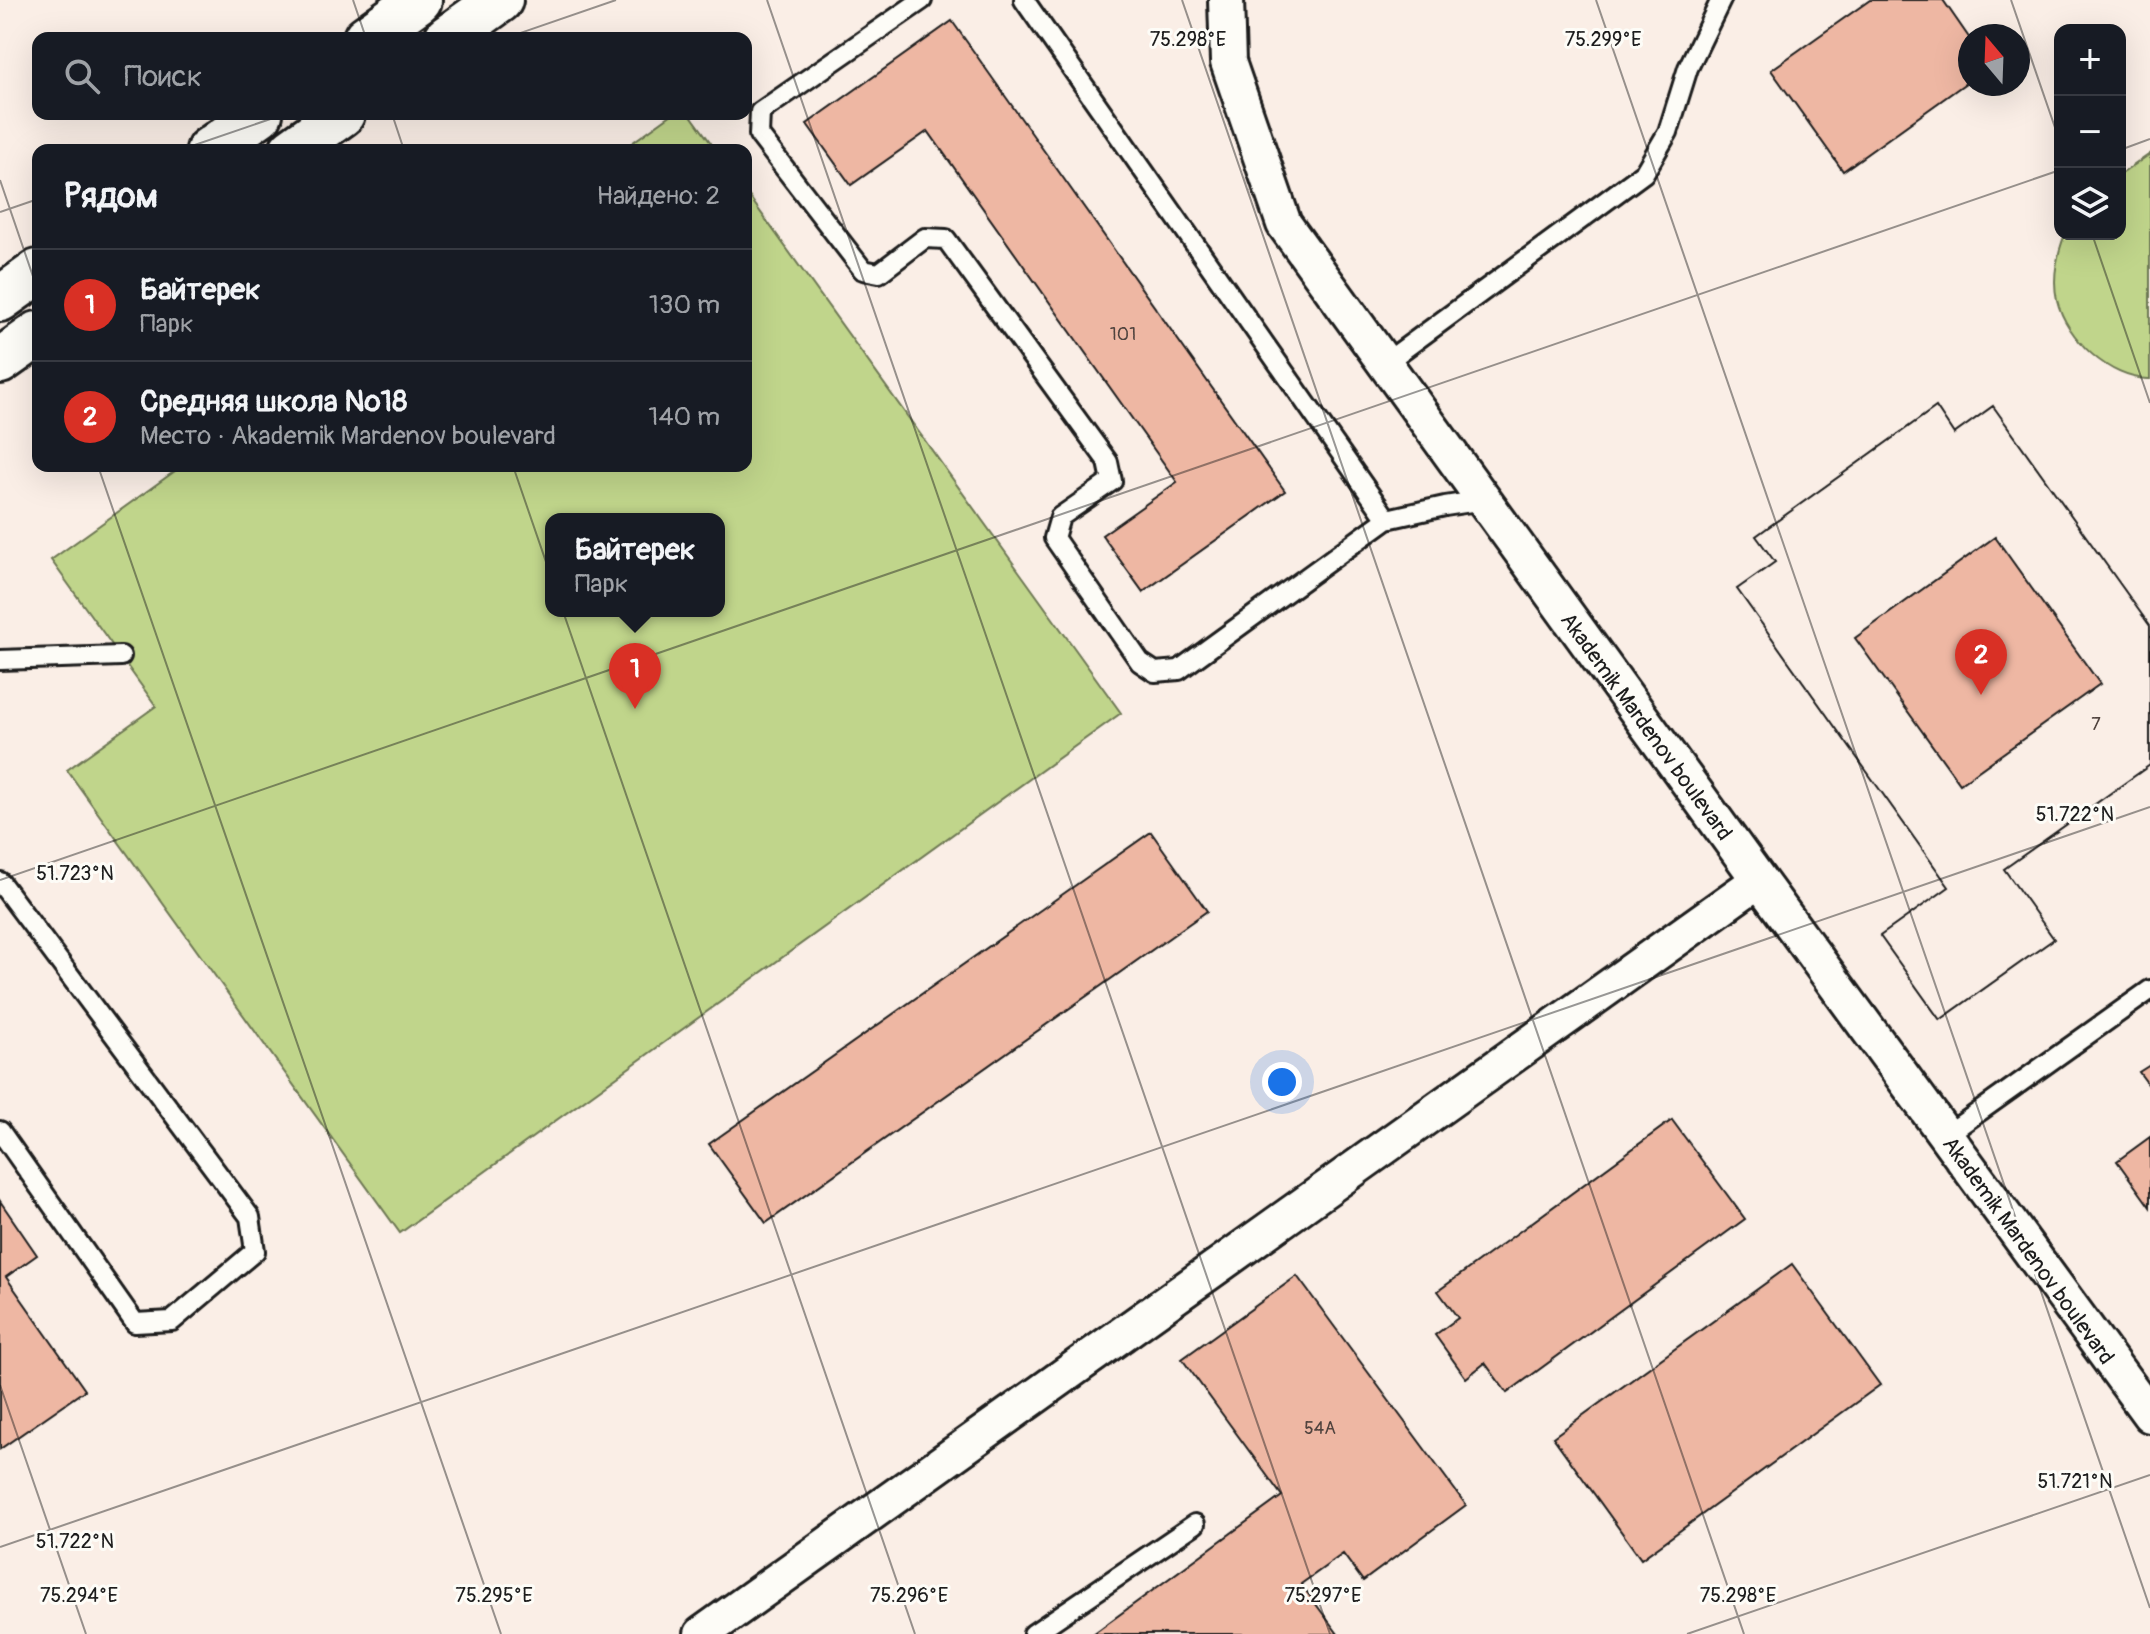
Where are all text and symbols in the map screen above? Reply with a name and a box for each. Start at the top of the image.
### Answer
north arrow [1958,24,2030,96]
map controls [2054,24,2126,240]
button: + [2054,24,2126,96]
text: 75.298°E [1150,27,1226,52]
text: 75.299°E [1565,27,1641,52]
search box [32,32,752,120]
icon: search [60,54,104,98]
text: Поиск [124,58,202,95]
button: − [2054,96,2126,168]
button: layers [2054,168,2126,240]
text: Рядом [64,175,158,218]
text: Найдено: 2 [596,180,720,212]
text: Байтерек [140,271,261,308]
text: 1 [85,289,95,321]
text: 130 m [649,289,720,321]
text: Парк [140,308,193,340]
house number: 101 [1110,323,1136,346]
text: Средняя школа №18 [140,383,407,420]
text: 2 [83,401,97,433]
text: 140 m [648,401,720,433]
text: Место · Akademik Mardenov boulevard [140,420,556,452]
popup [545,513,725,617]
text: Байтерек [575,531,695,568]
text: Парк [575,568,628,600]
street label: Akademik Mardenov boulevard [1554,607,1738,846]
pin: 2 [1955,629,2007,695]
pin: 1 [609,643,661,709]
house number: 7 [2091,713,2101,736]
text: 51.722°N [2036,802,2114,827]
text: 51.723°N [36,861,114,886]
your location [1262,1062,1302,1102]
street label: Akademik Mardenov boulevard [1936,1131,2120,1370]
house number: 54А [1304,1417,1336,1440]
text: 51.721°N [2038,1469,2112,1494]
text: 51.722°N [36,1529,114,1554]
text: 75.294°E [40,1583,118,1608]
text: 75.295°E [455,1583,533,1608]
text: 75.296°E [870,1583,948,1608]
text: 75.297°E [1284,1583,1362,1608]
text: 75.298°E [1700,1583,1776,1608]

